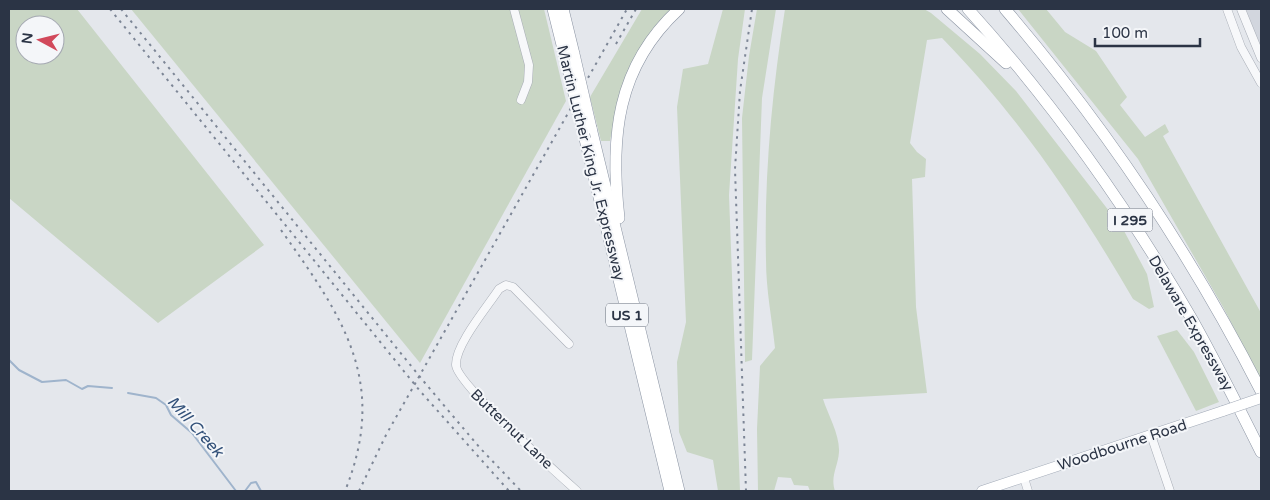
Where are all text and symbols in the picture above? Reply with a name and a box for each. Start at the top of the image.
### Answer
north arrow [15,15,65,65]
scale bar [1095,15,1200,47]
text: 100 m [1102,24,1148,42]
text: N [18,32,37,45]
street label: Martin Luther King Jr. Expressway [553,43,629,283]
road number: I 295 [1108,208,1152,232]
street label: Delaware Expressway [1145,252,1237,394]
road number: US 1 [606,304,648,326]
street label: Butternut Lane [467,385,557,473]
water label: Mill Creek [163,392,229,462]
street label: Woodbourne Road [1055,416,1189,474]

